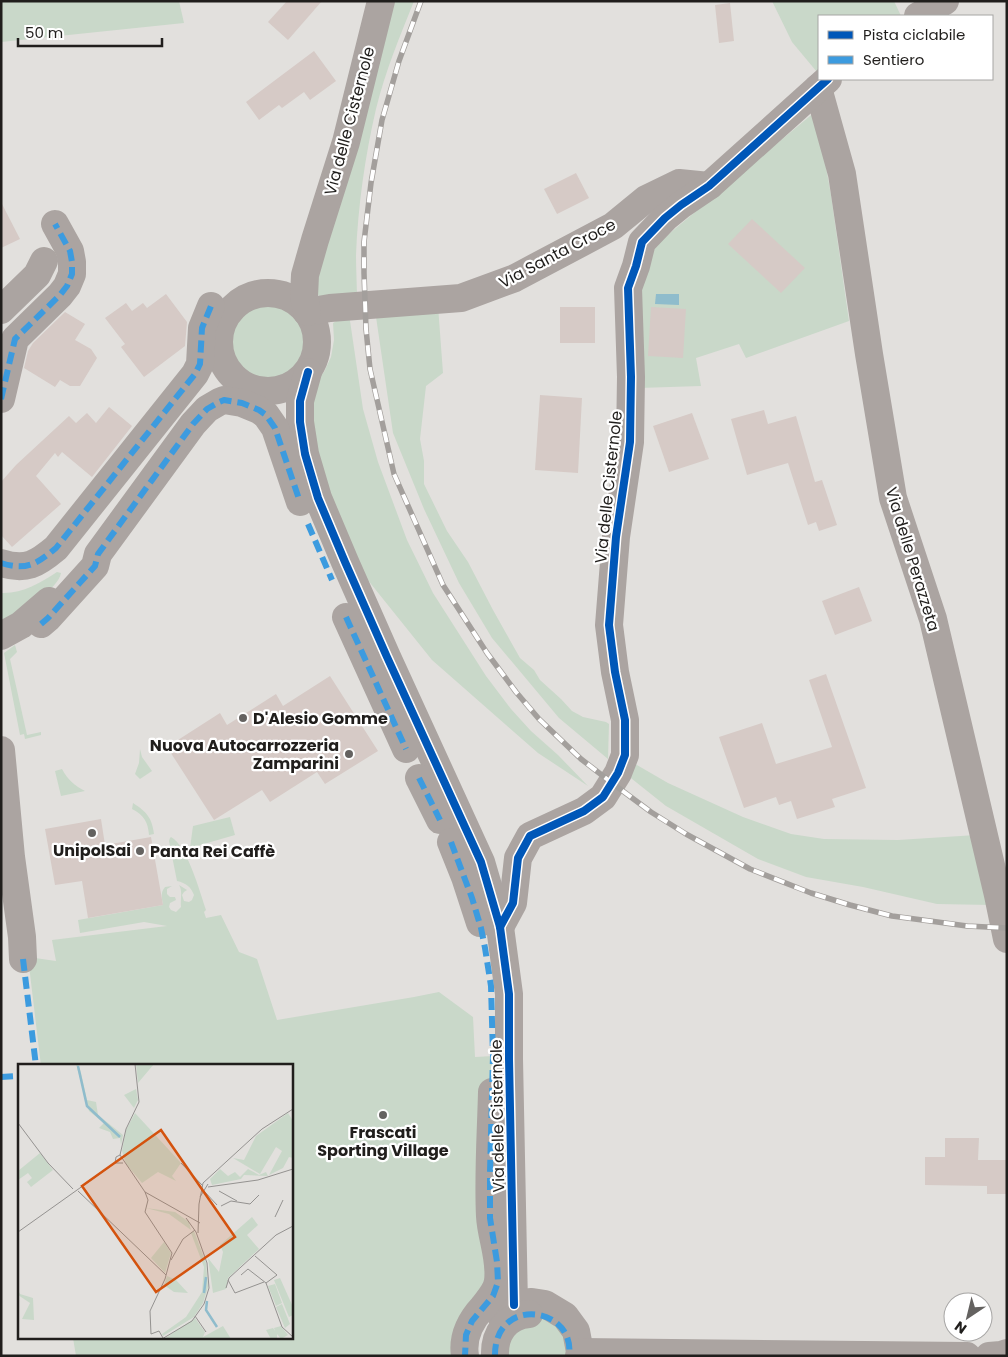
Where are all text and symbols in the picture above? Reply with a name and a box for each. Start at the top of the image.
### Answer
scale bar [18,15,161,47]
legend [818,15,993,80]
text: 50 m [25,22,63,43]
text: Pista ciclabile [863,24,965,45]
street label: Via delle Cisternole [319,44,380,198]
text: Sentiero [863,49,924,70]
street label: Via Santa Croce [495,213,620,294]
street label: Via delle Cisternole [589,410,628,565]
street label: Via delle Perazzeta [880,484,945,634]
place label: D'Alesio Gomme [253,707,388,730]
marker: D'Alesio Gomme [237,712,249,724]
place label: Nuova Autocarrozzeria Zamparini [150,734,339,775]
marker: Nuova Autocarrozzeria Zamparini [343,748,355,760]
marker: UnipolSai [86,827,98,839]
place label: UnipolSai [53,839,131,862]
place label: Panta Rei Caffè [150,840,275,863]
marker: Panta Rei Caffè [134,845,146,857]
street label: Via delle Cisternole [485,1039,510,1193]
inset map [18,1064,292,1340]
marker: Frascati Sporting Village [377,1109,389,1121]
place label: Frascati Sporting Village [317,1121,449,1162]
north arrow [943,1292,993,1342]
text: N [950,1316,971,1339]

